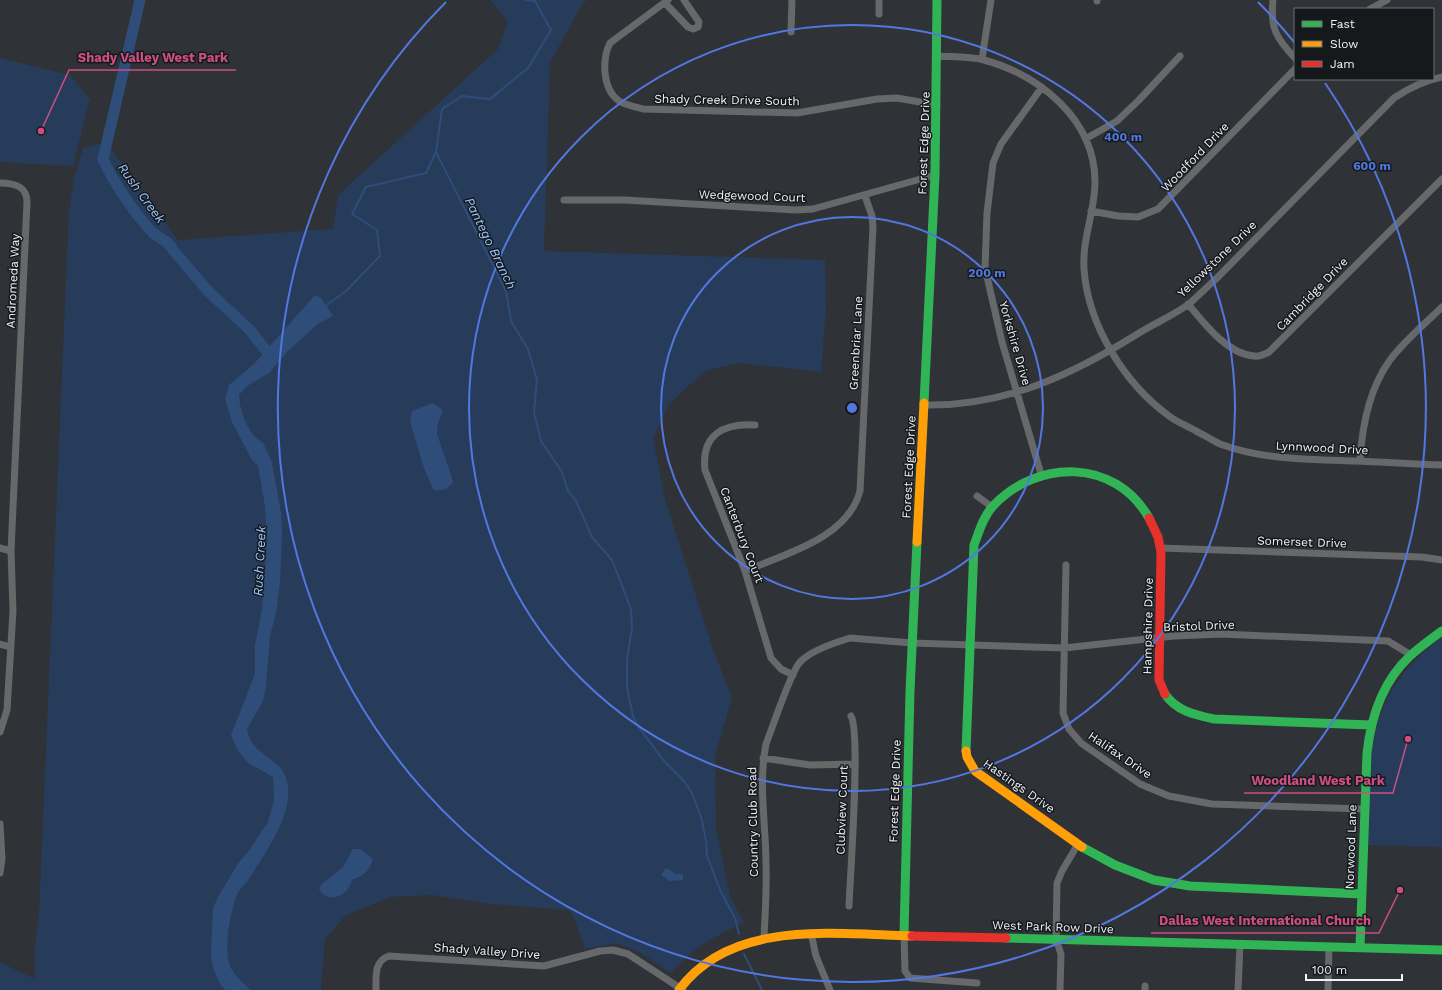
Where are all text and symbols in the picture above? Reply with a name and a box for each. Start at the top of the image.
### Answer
legend [1294,8,1434,80]
text: Fast [1330,17,1355,31]
text: Slow [1330,37,1358,51]
callout: Shady Valley West Park [69,45,236,70]
text: Shady Valley West Park [78,50,229,65]
text: Jam [1330,57,1355,71]
street label: Forest Edge Drive [915,91,933,195]
street label: Shady Creek Drive South [654,92,800,108]
street label: Woodford Drive [1158,119,1232,195]
text: 400 m [1104,130,1142,144]
text: 600 m [1353,159,1391,173]
water label: Rush Creek [115,160,169,227]
street label: Wedgewood Court [698,187,806,205]
water label: Pantego Branch [462,195,519,292]
street label: Yellowstone Drive [1175,218,1259,300]
street label: Andromeda Way [4,233,23,329]
street label: Cambridge Drive [1273,254,1351,334]
text: 200 m [968,266,1006,280]
street label: Greenbriar Lane [847,296,865,390]
street label: Yorkshire Drive [996,299,1034,387]
centre of rings [845,401,859,415]
street label: Forest Edge Drive [899,415,919,519]
street label: Lynnwood Drive [1275,439,1369,457]
street label: Canterbury Court [717,485,767,585]
water label: Rush Creek [250,525,269,596]
street label: Somerset Drive [1257,533,1347,551]
street label: Hampshire Drive [1140,577,1156,675]
street label: Bristol Drive [1163,618,1235,634]
street label: Halifax Drive [1086,729,1154,781]
street label: Forest Edge Drive [886,739,904,843]
street label: Hastings Drive [981,756,1058,816]
street label: Clubview Court [833,765,851,855]
street label: Country Club Road [745,767,761,877]
callout: Woodland West Park [1244,768,1393,793]
text: Woodland West Park [1251,773,1386,788]
street label: Norwood Lane [1343,804,1359,890]
callout: Dallas West International Church [1151,908,1379,933]
text: Dallas West International Church [1159,913,1371,928]
street label: West Park Row Drive [992,918,1114,936]
street label: Shady Valley Drive [433,940,541,962]
scale bar [1306,956,1402,982]
text: 100 m [1312,963,1347,977]

